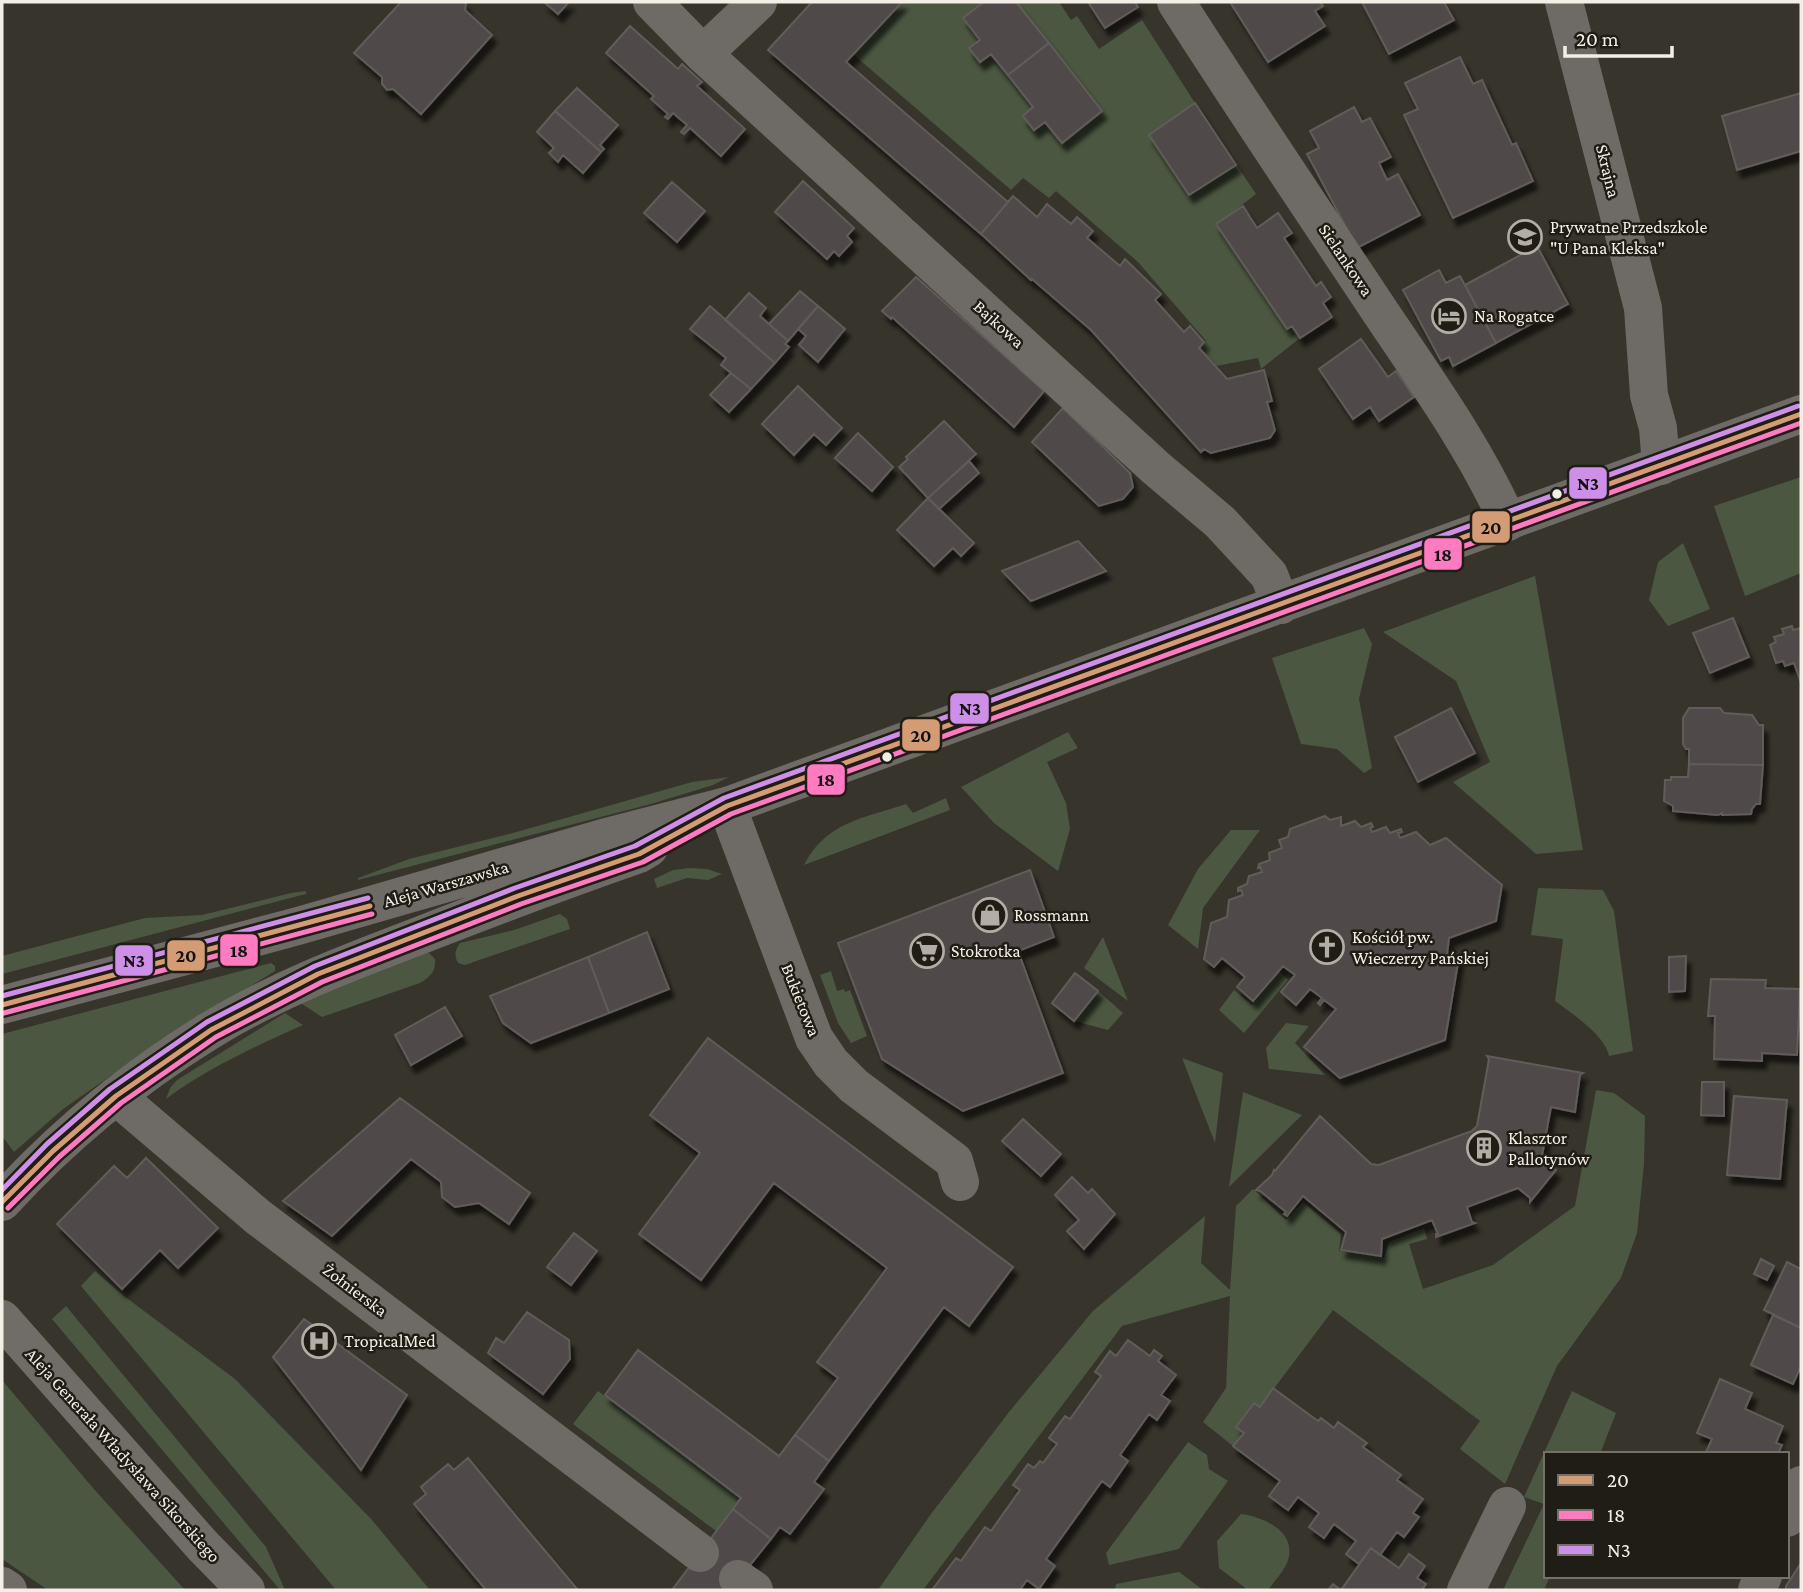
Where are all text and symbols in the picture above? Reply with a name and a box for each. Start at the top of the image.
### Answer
scale bar [1565,14,1672,58]
text: 20 m [1576,27,1619,51]
street label: Skrajna [1591,142,1624,200]
place label: Prywatne Przedszkole "U Pana Kleksa" [1550,217,1707,258]
school or university icon: Prywatne Przedszkole "U Pana Kleksa" [1506,218,1544,256]
street label: Sielankowa [1315,220,1377,300]
street label: Bajkowa [969,296,1028,353]
hotel icon: Na Rogatce [1430,297,1468,335]
place label: Na Rogatce [1474,306,1554,326]
line badge: N3 [1568,466,1608,500]
text: N3 [1577,473,1599,494]
unlabelled marker [1550,487,1564,501]
line badge: 20 [1471,510,1511,544]
text: 20 [1480,517,1502,538]
line badge: 18 [1423,537,1463,571]
text: 18 [1434,544,1452,565]
line badge: N3 [949,692,990,725]
text: N3 [959,698,981,719]
line badge: 20 [901,718,941,752]
text: 20 [910,725,932,746]
unlabelled marker [880,750,894,764]
line badge: 18 [806,763,846,796]
text: 18 [817,769,835,790]
street label: Aleja Warszawska [381,857,511,912]
shop icon: Rossmann [971,896,1009,934]
place label: Rossmann [1014,905,1089,925]
place label: Kościół pw. Wieczerzy Pańskiej [1352,927,1489,969]
church icon: Kościół pw. Wieczerzy Pańskiej [1308,928,1346,966]
supermarket icon: Stokrotka [908,932,946,970]
line badge: 18 [219,933,259,967]
line badge: 20 [166,939,206,972]
text: 18 [230,940,248,961]
place label: Stokrotka [951,941,1021,961]
line badge: N3 [114,944,154,977]
text: 20 [175,945,197,966]
text: N3 [123,950,145,971]
street label: Bukietowa [777,961,825,1039]
place label: Klasztor Pallotynów [1508,1128,1590,1169]
building icon: Klasztor Pallotynów [1465,1129,1503,1167]
street label: Żołnierska [319,1259,391,1321]
hospital icon: TropicalMed [300,1322,338,1360]
place label: TropicalMed [344,1331,436,1351]
street label: Aleja Generała Władysława Sikorskiego [21,1344,225,1567]
legend [1544,1452,1789,1578]
text: 20 [1607,1468,1629,1492]
text: 18 [1607,1503,1625,1527]
text: N3 [1607,1538,1631,1562]

